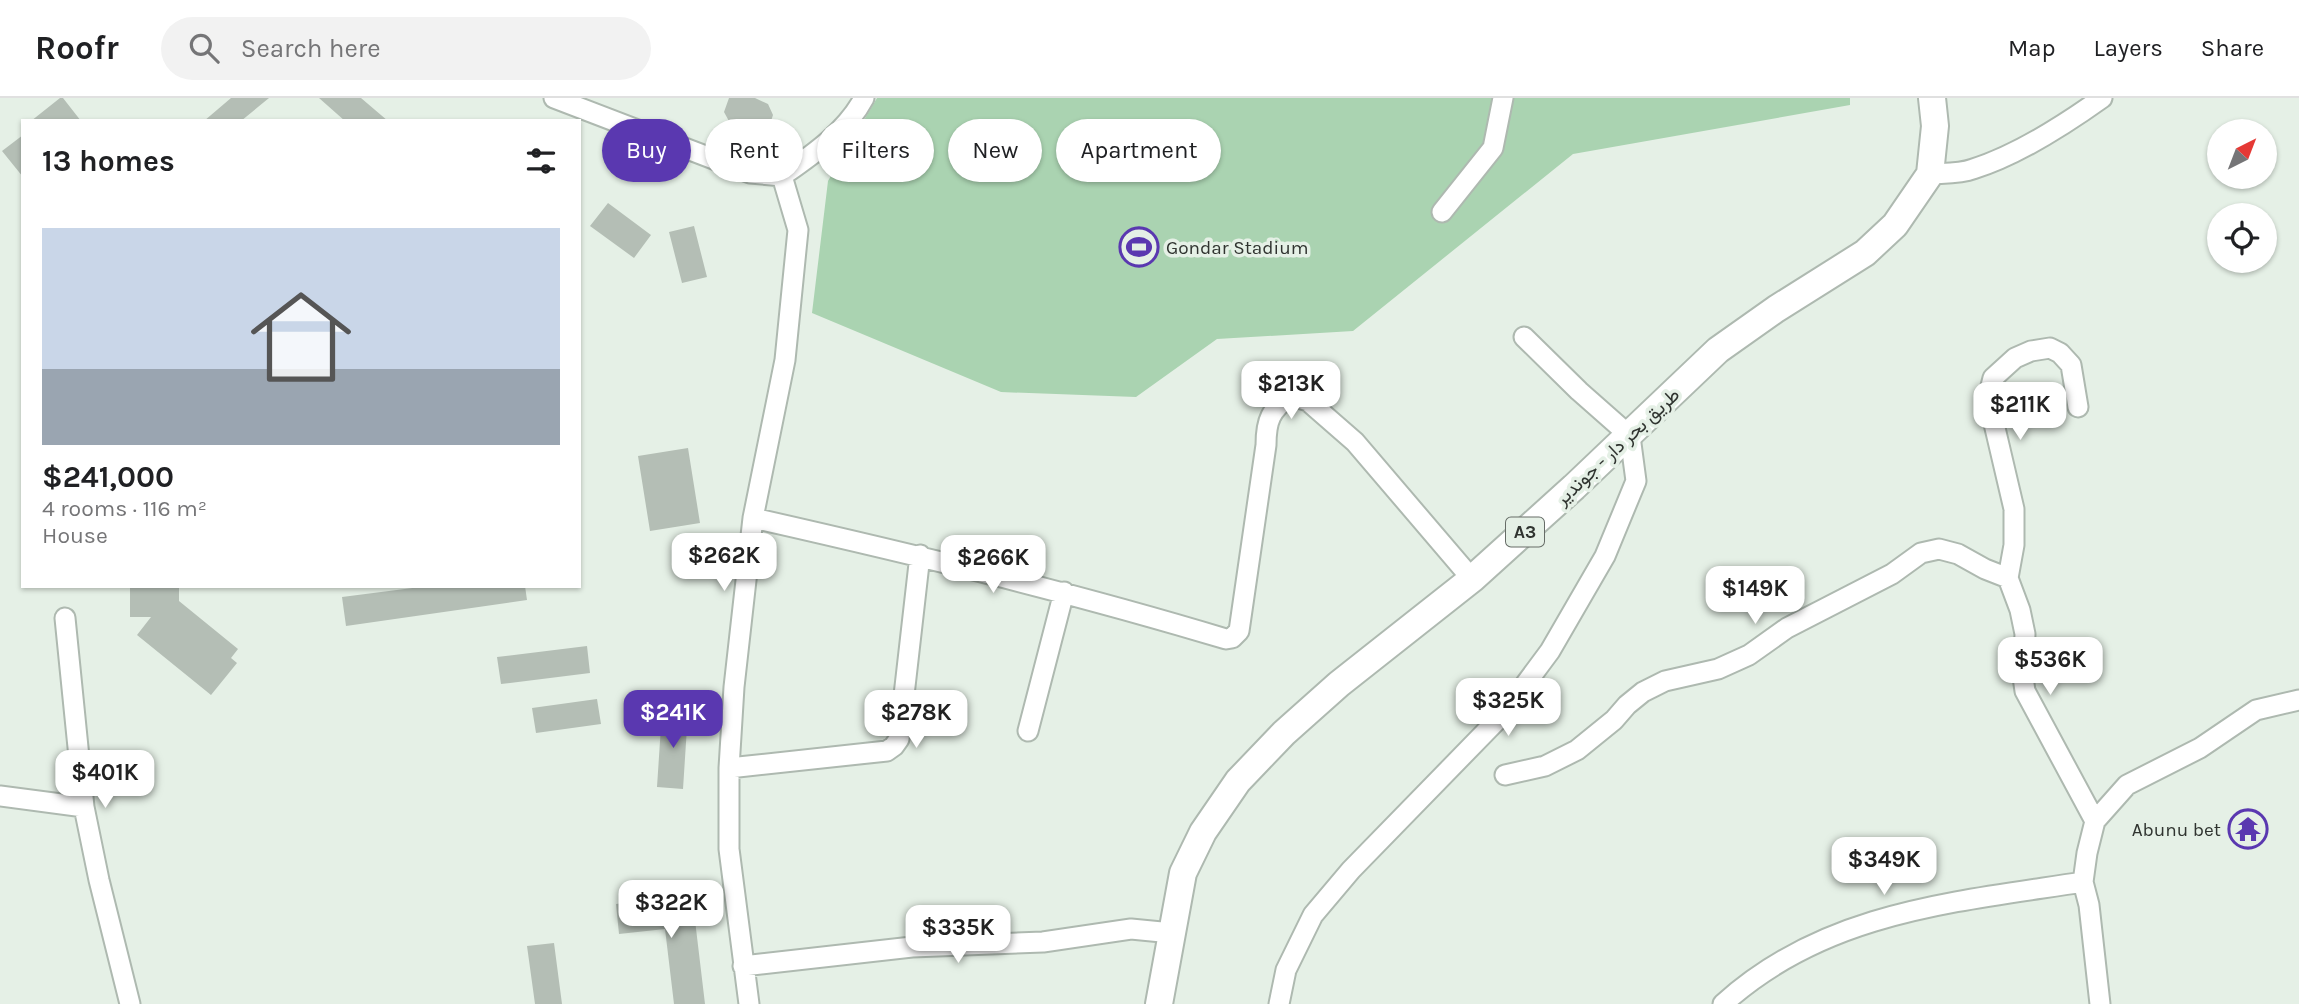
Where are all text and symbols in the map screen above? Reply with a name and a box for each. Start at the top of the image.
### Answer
search box [161,17,651,80]
text: Roofr [35,29,119,67]
icon: search [185,29,223,67]
text: Search here [241,33,381,64]
text: Map [2008,34,2056,62]
text: Layers [2094,34,2163,62]
text: Share [2201,34,2264,62]
chip: Buy [602,119,691,182]
chip: Rent [705,119,803,182]
chip: Filters [817,119,934,182]
chip: New [948,119,1042,182]
chip: Apartment [1056,119,1221,182]
north arrow [2207,119,2277,189]
map controls [2207,119,2277,273]
icon: filters [522,142,560,180]
text: 13 homes [42,143,175,179]
button: locate [2207,203,2277,273]
sports icon: Gondar Stadium [1118,226,1160,268]
place label: Gondar Stadium [1166,237,1308,259]
icon: home [238,274,364,400]
pin: $213K [1242,362,1340,421]
text: $213K [1257,370,1325,397]
pin: $211K [1971,382,2069,442]
street label: طريق بحر دار - جوندير [1550,384,1684,511]
text: $211K [1989,391,2051,418]
text: $241,000 [42,459,174,495]
text: 4 rooms · 116 m² [42,495,207,522]
road number: A3 [1506,518,1544,546]
text: House [42,522,108,549]
pin: $262K [675,533,773,593]
pin: $266K [944,536,1042,595]
text: $262K [688,542,760,569]
text: $266K [957,544,1029,571]
pin: $149K [1706,566,1804,626]
text: $149K [1722,575,1788,602]
pin: $536K [2001,638,2099,697]
text: $536K [2014,646,2086,673]
pin: $325K [1459,678,1557,738]
text: $325K [1472,687,1544,714]
pin: $241K [624,690,722,750]
pin: $278K [867,690,965,750]
text: $241K [640,699,706,726]
text: $278K [880,699,952,726]
pin: $401K [56,750,154,810]
text: $401K [71,759,139,786]
temple icon: Abunu bet [2227,808,2269,850]
place label: Abunu bet [2132,819,2221,841]
pin: $349K [1835,838,1933,897]
text: $349K [1848,846,1920,873]
pin: $322K [622,880,720,940]
text: $322K [634,889,708,916]
pin: $335K [909,906,1007,965]
text: $335K [922,914,994,941]

